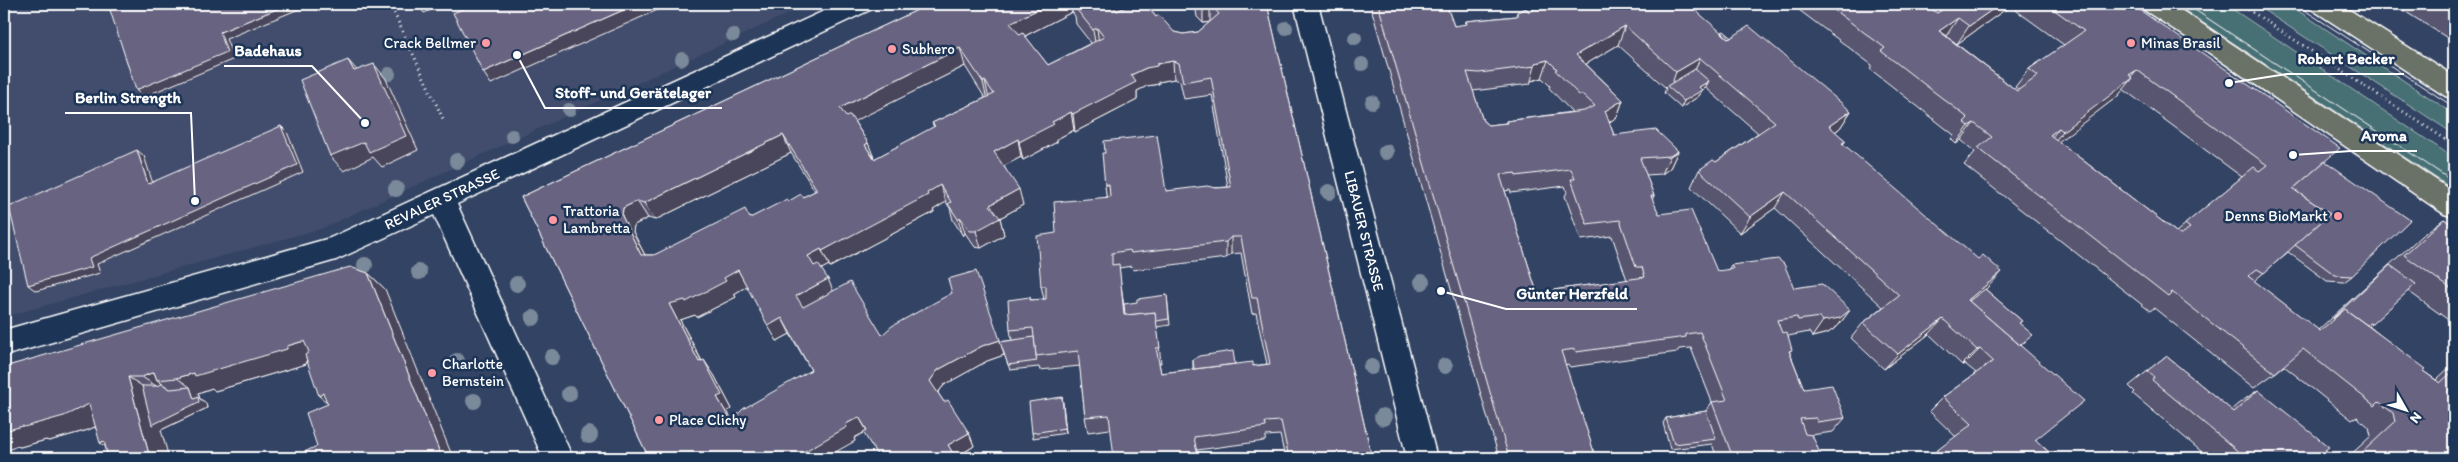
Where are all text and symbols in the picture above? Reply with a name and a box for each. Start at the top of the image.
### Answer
place label: Crack Bellmer [384,34,476,52]
place label: Minas Brasil [2141,34,2221,52]
callout: Badehaus [224,35,312,66]
marker: Crack Bellmer [480,37,492,49]
marker: Minas Brasil [2125,37,2137,49]
place label: Subhero [902,40,955,58]
text: Badehaus [234,41,302,60]
marker: Subhero [886,43,898,55]
callout: Robert Becker [2287,43,2404,74]
text: Robert Becker [2297,49,2395,68]
callout: Stoff- und Gerätelager [545,77,722,108]
callout: Berlin Strength [65,82,191,113]
text: Stoff- und Gerätelager [555,83,712,103]
text: Berlin Strength [75,88,182,108]
callout: Aroma [2351,120,2417,151]
text: Aroma [2360,126,2407,145]
street label: REVALER STRASSE [382,164,502,234]
street label: LIBAUER STRASSE [1340,169,1388,293]
place label: Trattoria Lambretta [563,202,631,237]
place label: Denns BioMarkt [2225,207,2328,225]
marker: Denns BioMarkt [2332,210,2344,222]
marker: Trattoria Lambretta [547,214,559,226]
callout: Günter Herzfeld [1506,278,1637,309]
text: Günter Herzfeld [1516,284,1628,303]
place label: Charlotte Bernstein [442,355,504,390]
marker: Charlotte Bernstein [426,367,438,379]
north arrow [2380,384,2430,434]
text: N [2406,409,2425,427]
place label: Place Clichy [669,411,746,429]
marker: Place Clichy [653,414,665,426]

